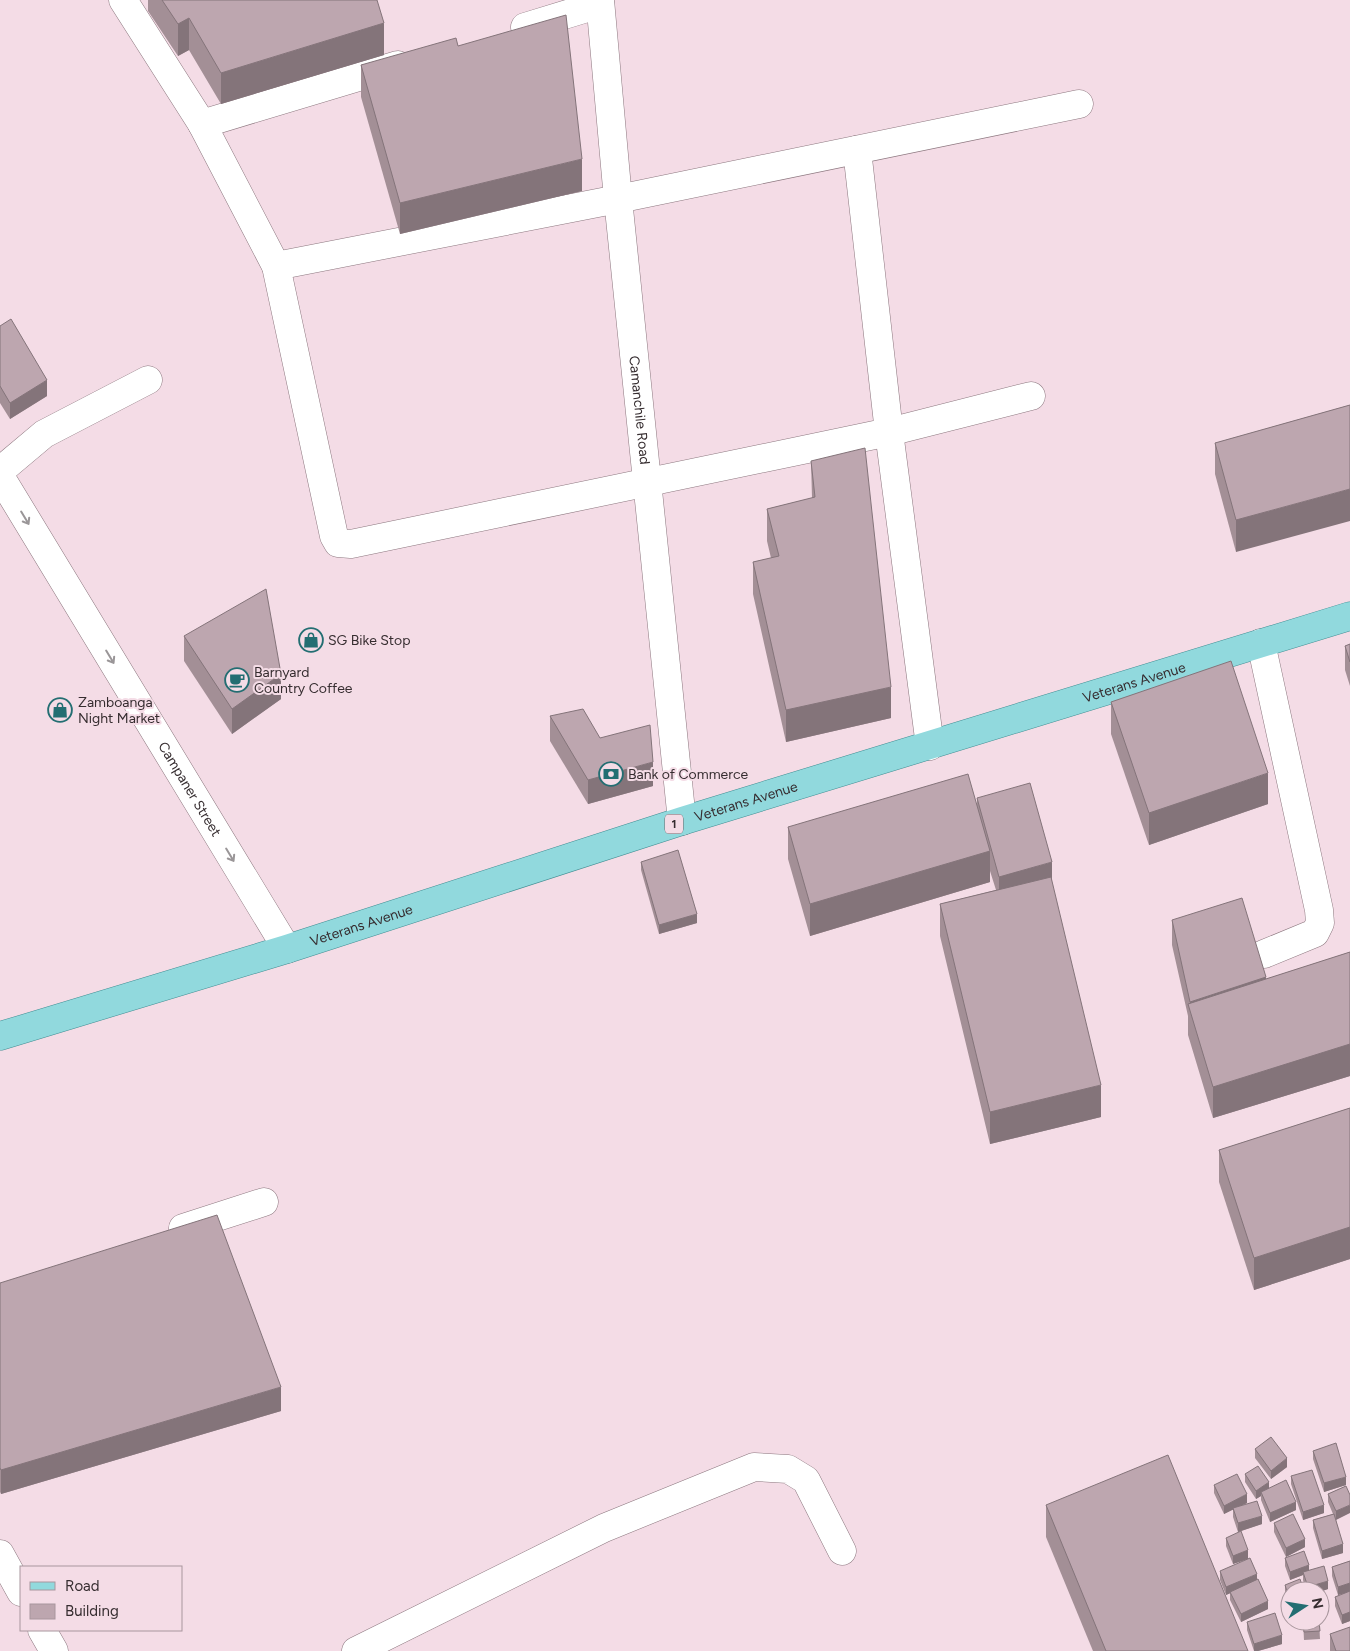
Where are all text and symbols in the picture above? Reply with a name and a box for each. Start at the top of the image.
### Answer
street label: Camanchile Road [625,355,653,465]
one-way arrow [21,510,31,524]
shop icon: SG Bike Stop [298,627,324,653]
place label: SG Bike Stop [328,632,410,649]
one-way arrow [105,649,115,663]
street label: Veterans Avenue [1081,659,1188,707]
place label: Barnyard Country Coffee [254,664,353,697]
cafe icon: Barnyard Country Coffee [224,667,250,693]
place label: Zamboanga Night Market [78,694,160,727]
shop icon: Zamboanga Night Market [47,697,73,723]
street label: Campaner Street [154,739,225,840]
bank icon: Bank of Commerce [598,761,624,787]
place label: Bank of Commerce [628,766,748,783]
street label: Veterans Avenue [693,778,800,826]
road number: 1 [665,814,683,834]
one-way arrow [226,848,236,862]
street label: Veterans Avenue [308,901,415,950]
legend [20,1566,182,1631]
text: Road [65,1577,100,1595]
north arrow [1280,1581,1330,1631]
text: N [1308,1596,1327,1610]
text: Building [65,1602,119,1620]

